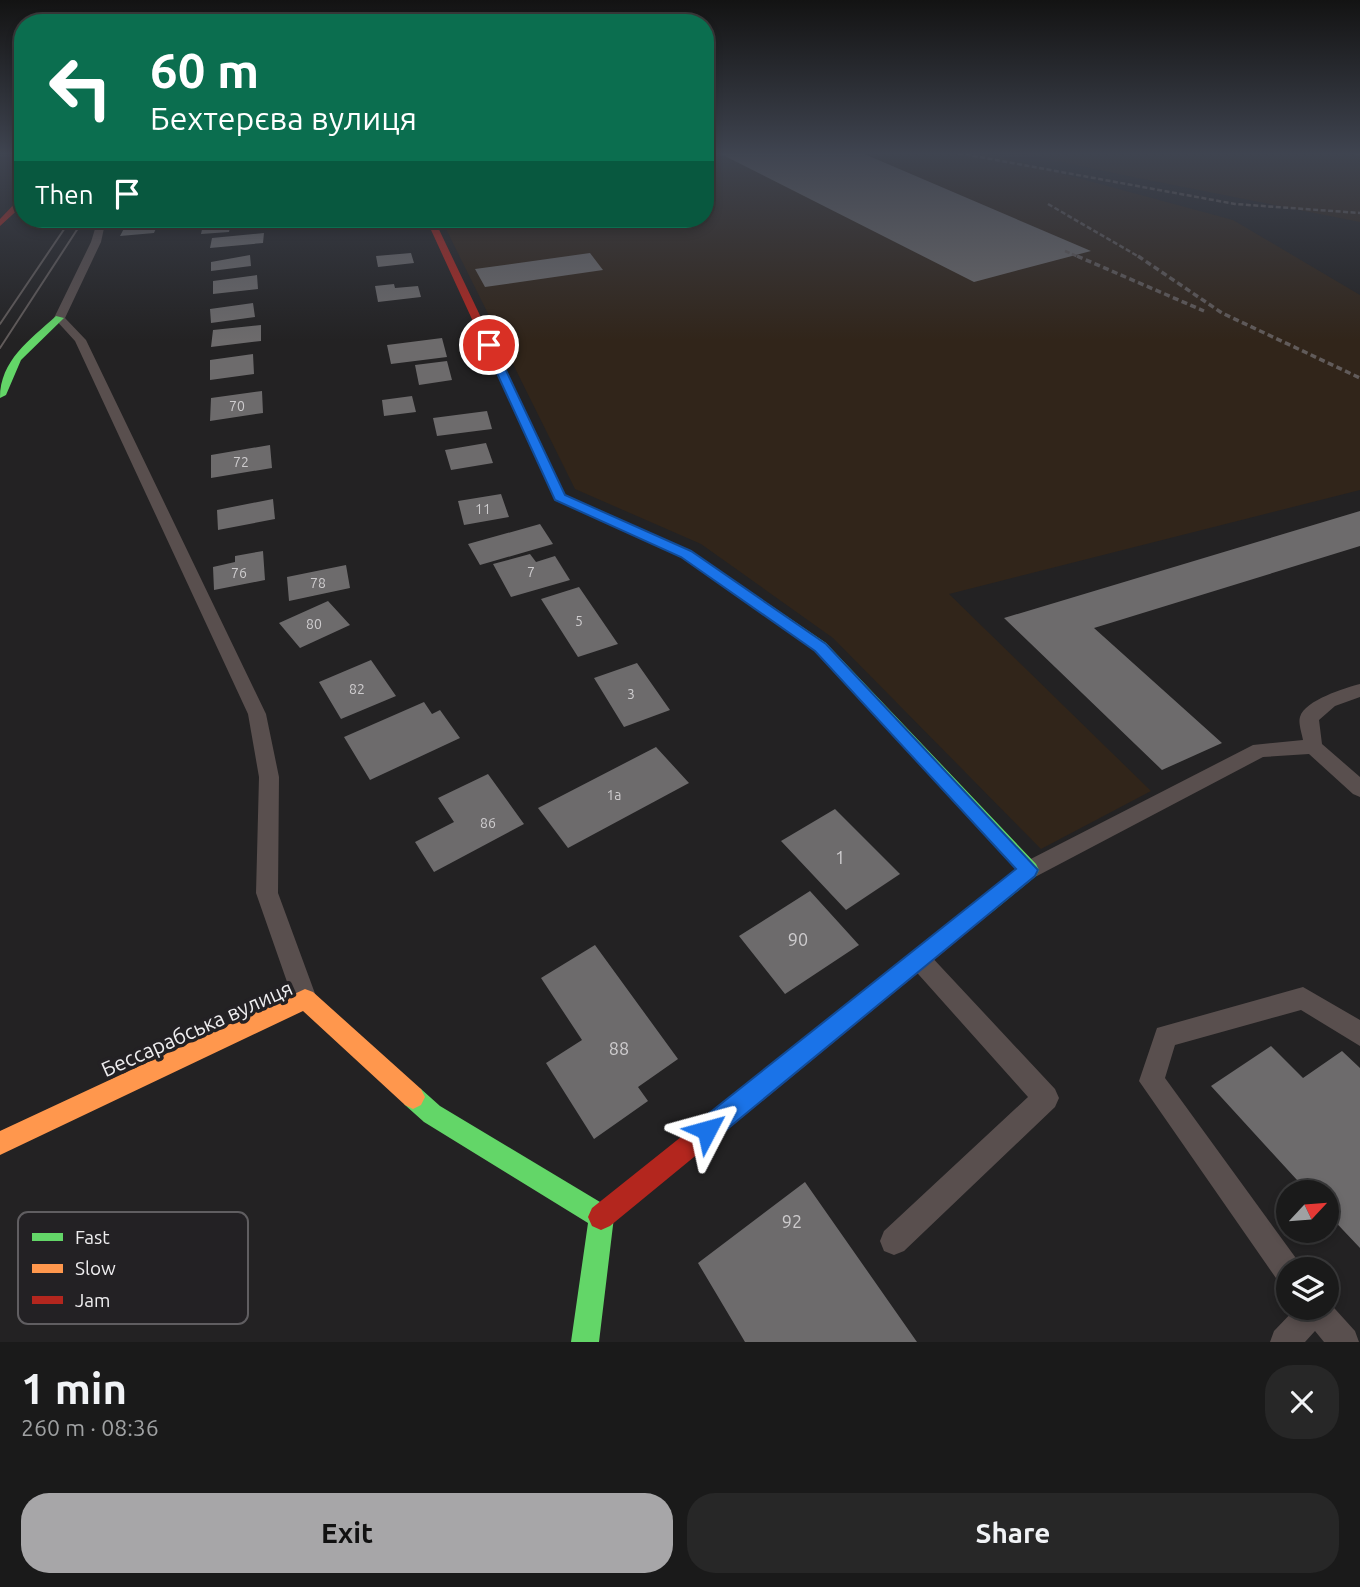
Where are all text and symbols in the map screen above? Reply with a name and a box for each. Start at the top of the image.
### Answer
icon: left [35,42,126,133]
text: 60 m [150,42,259,97]
text: Бехтерєва вулиця [150,100,417,136]
icon: arrive [108,175,146,213]
text: Then [35,180,94,209]
pin [459,315,519,375]
icon: arrive [470,326,508,364]
house number: 70 [229,398,245,414]
house number: 72 [233,454,249,470]
house number: 11 [475,501,491,517]
house number: 7 [527,564,535,580]
house number: 76 [231,565,247,581]
house number: 78 [310,575,326,591]
house number: 5 [575,613,583,629]
house number: 80 [306,616,322,632]
house number: 82 [349,681,365,697]
house number: 3 [627,686,635,702]
house number: 1а [606,787,622,803]
house number: 86 [480,815,496,831]
house number: 1 [835,847,845,867]
house number: 90 [788,929,808,949]
street label: Бессарабська вулиця [97,975,296,1081]
house number: 88 [609,1038,629,1058]
position arrow [670,1093,744,1167]
north arrow [1276,1180,1339,1242]
map controls [1276,1180,1339,1320]
house number: 92 [782,1211,802,1231]
legend [18,1212,248,1324]
text: Fast [75,1226,110,1248]
text: Slow [75,1257,116,1279]
button: layers [1276,1257,1339,1320]
text: Jam [75,1289,111,1311]
text: 1 min [21,1365,127,1412]
button: close [1265,1365,1339,1439]
text: 260 m · 08:36 [21,1415,159,1440]
button: Exit [21,1493,673,1573]
button: Share [687,1493,1339,1573]

